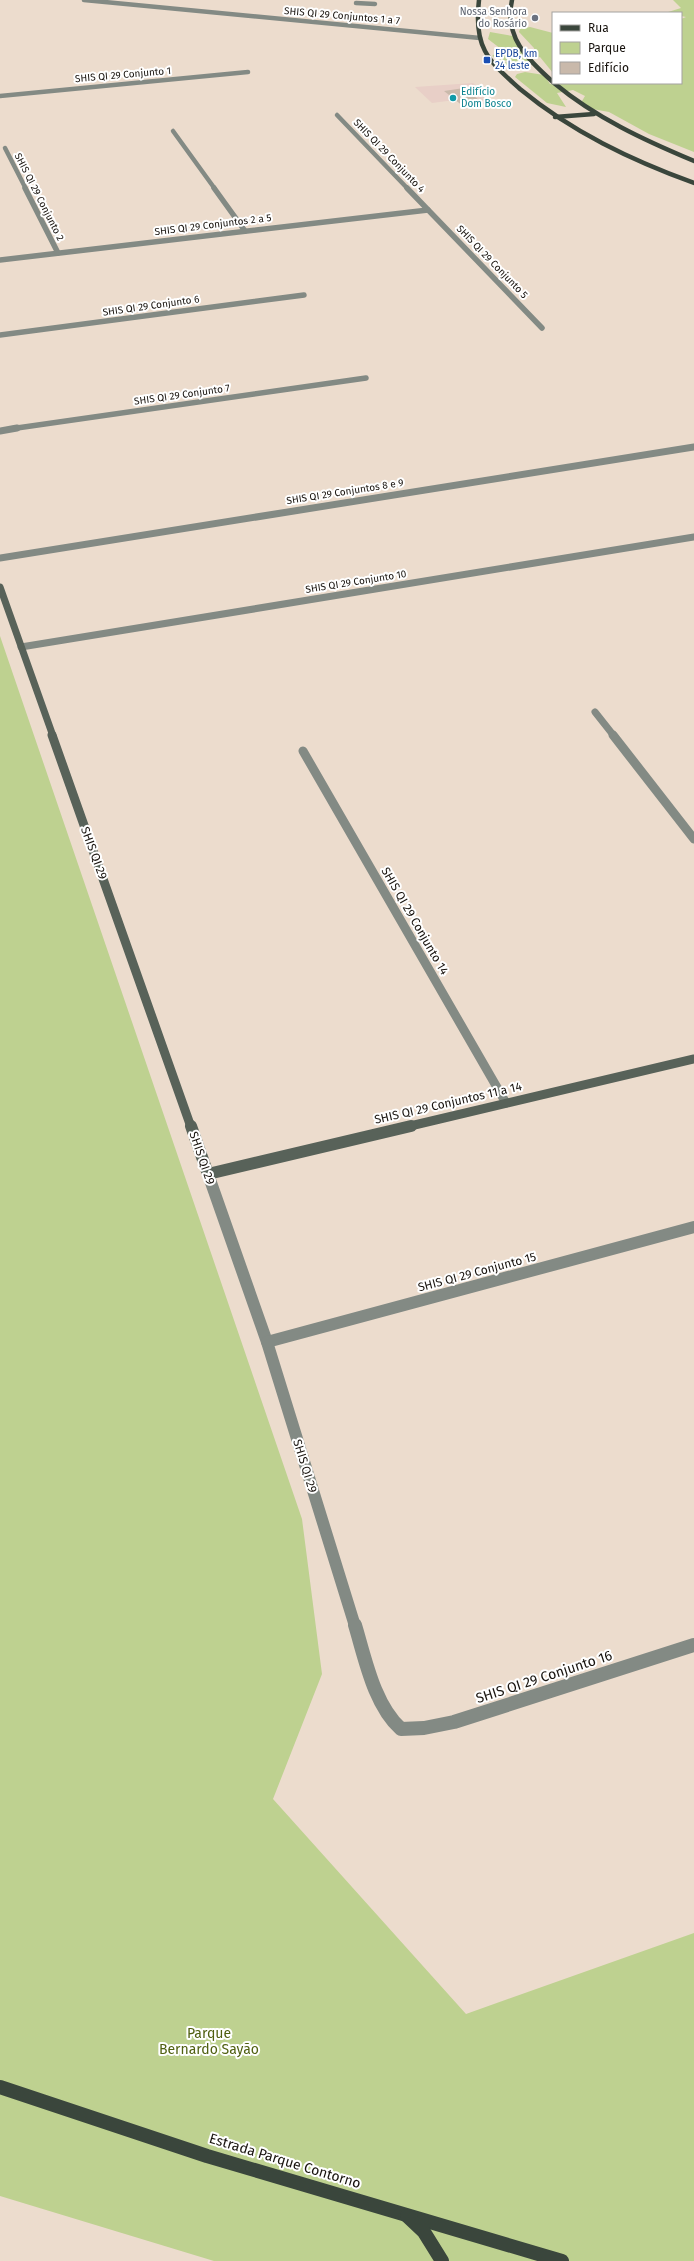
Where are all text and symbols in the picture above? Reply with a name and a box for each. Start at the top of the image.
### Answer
street label: SHIS QI 29 Conjuntos 1 a 7 [284,5,401,27]
place label: Nossa Senhora do Rosário [460,6,527,30]
legend [552,12,682,84]
marker: Nossa Senhora do Rosário [530,13,540,23]
text: Rua [588,21,609,35]
text: Parque [588,41,626,55]
place label: EPDB, km 24 leste [495,48,537,72]
marker: EPDB, km 24 leste [482,55,492,65]
text: Edifício [588,61,629,75]
street label: SHIS QI 29 Conjunto 1 [74,65,172,85]
place label: Edifício Dom Bosco [461,85,512,110]
marker: Edifício Dom Bosco [448,93,458,103]
street label: SHIS QI 29 Conjunto 4 [351,117,428,196]
street label: SHIS QI 29 Conjunto 2 [12,151,66,243]
street label: SHIS QI 29 Conjuntos 2 a 5 [154,212,272,238]
street label: SHIS QI 29 Conjunto 5 [454,223,530,301]
street label: SHIS QI 29 Conjunto 6 [102,293,200,319]
street label: SHIS QI 29 Conjunto 7 [133,382,231,408]
street label: SHIS QI 29 Conjuntos 8 e 9 [286,477,404,507]
street label: SHIS QI 29 Conjunto 10 [305,568,408,596]
street label: SHIS QI 29 [78,825,110,881]
street label: SHIS QI 29 Conjunto 14 [378,865,452,978]
street label: SHIS QI 29 Conjuntos 11 a 14 [373,1079,524,1127]
street label: SHIS QI 29 [186,1130,218,1186]
street label: SHIS QI 29 Conjunto 15 [416,1249,538,1295]
street label: SHIS QI 29 [290,1438,320,1494]
street label: SHIS QI 29 Conjunto 16 [474,1647,614,1707]
park label: Parque Bernardo Sayão [159,2025,259,2058]
street label: Estrada Parque Contorno [207,2130,363,2192]

